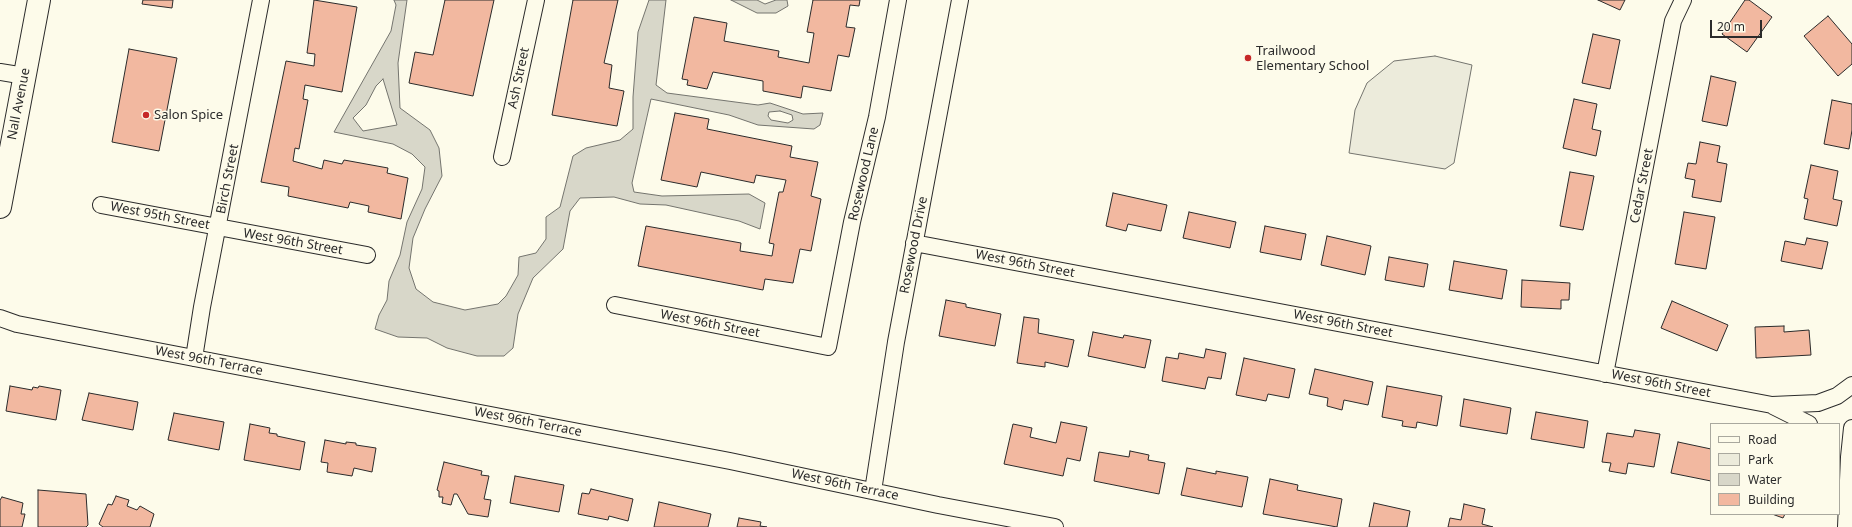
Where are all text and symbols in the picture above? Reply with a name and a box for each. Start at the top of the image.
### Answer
scale bar [1712,12,1764,38]
text: 20 m [1717,18,1745,35]
place label: Trailwood Elementary School [1256,43,1369,74]
street label: Ash Street [505,46,533,110]
marker: Trailwood Elementary School [1243,53,1253,63]
street label: Nall Avenue [4,67,34,141]
place label: Salon Spice [154,107,223,123]
marker: Salon Spice [141,110,151,120]
street label: Rosewood Lane [846,125,882,223]
street label: Birch Street [214,143,242,215]
street label: Cedar Street [1627,147,1657,225]
street label: Rosewood Drive [897,195,931,295]
street label: West 95th Street [109,199,211,233]
street label: West 96th Street [242,226,344,258]
street label: West 96th Street [974,247,1076,281]
street label: West 96th Street [659,307,761,341]
street label: West 96th Street [1292,307,1394,341]
street label: West 96th Terrace [154,343,264,379]
street label: West 96th Street [1610,367,1712,401]
street label: West 96th Terrace [473,404,583,440]
legend [1710,423,1840,515]
text: Road [1748,431,1777,448]
text: Park [1748,451,1773,468]
street label: West 96th Terrace [790,466,900,504]
text: Water [1748,471,1782,488]
text: Building [1748,491,1795,508]

